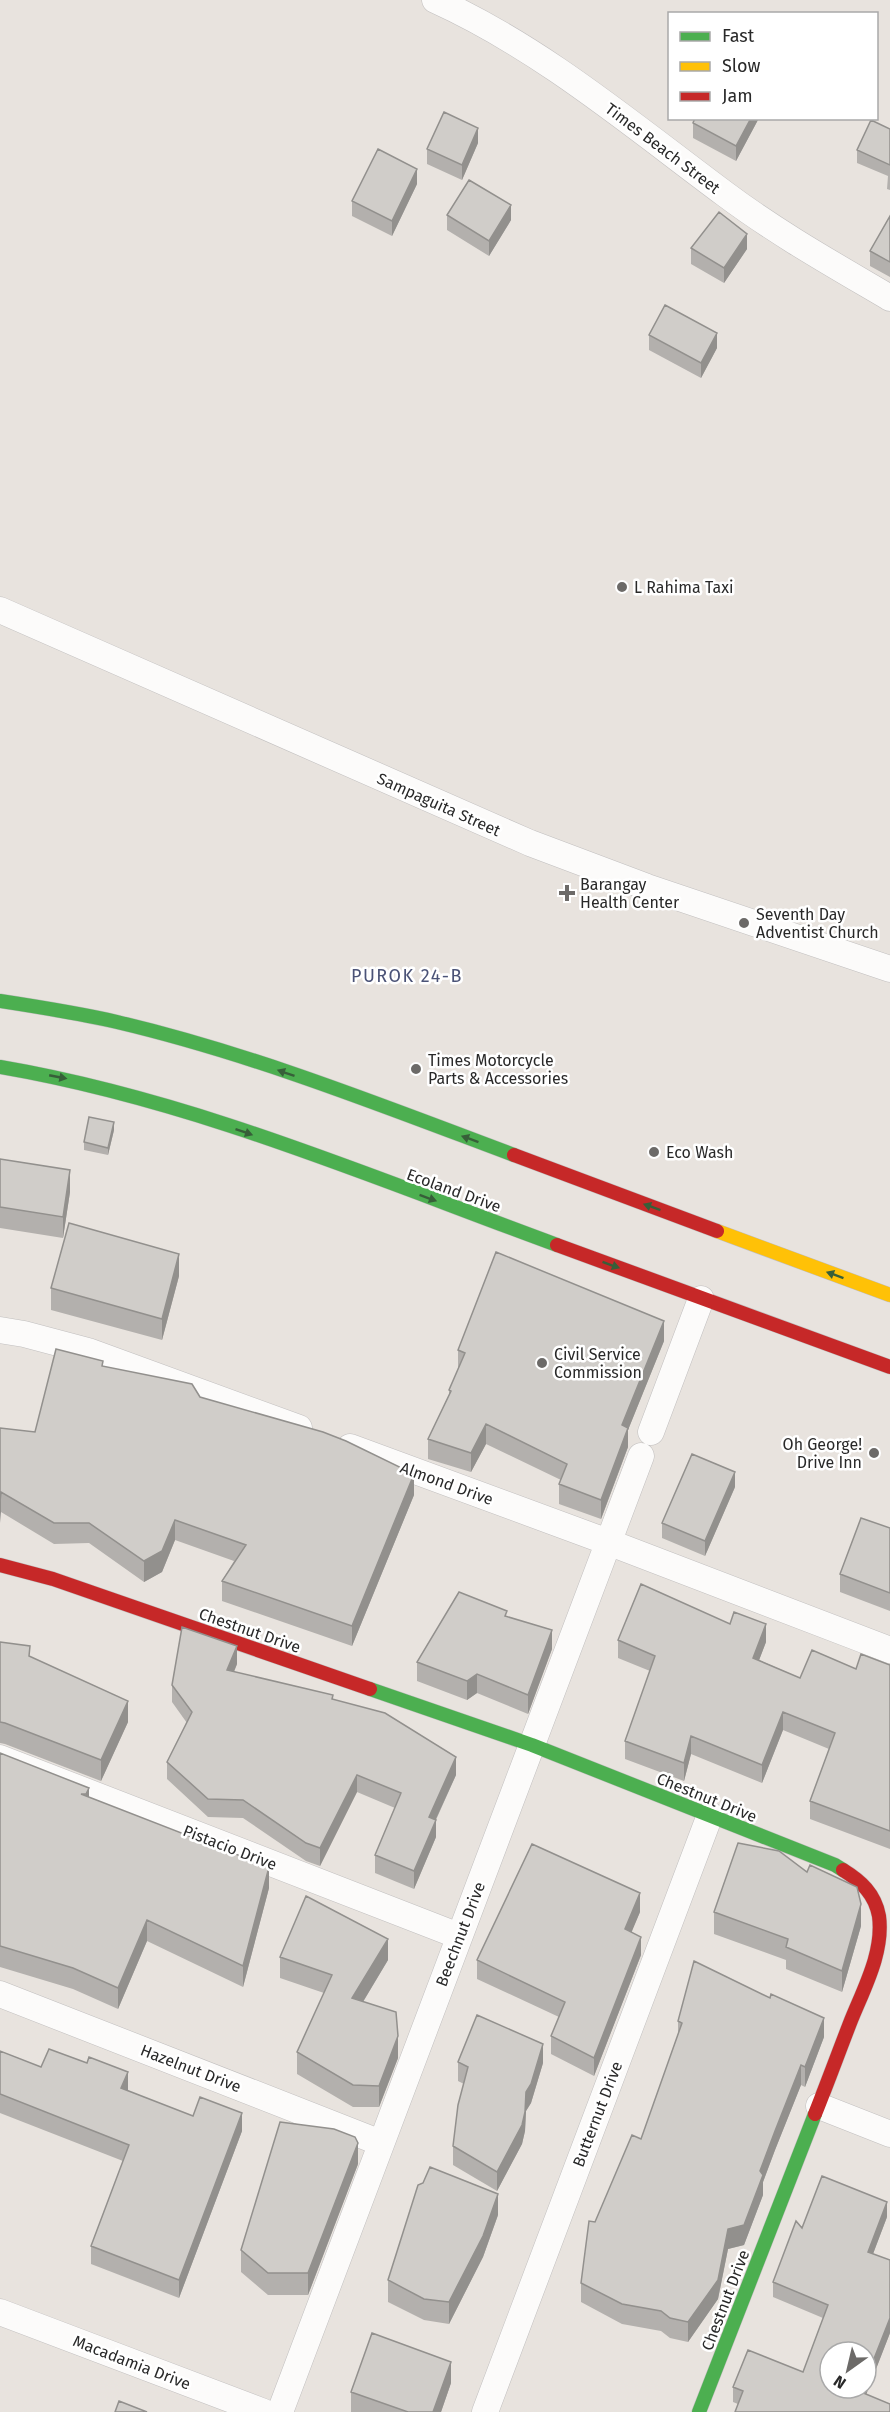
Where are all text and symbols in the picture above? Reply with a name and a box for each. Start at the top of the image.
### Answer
legend [668,12,878,120]
text: Fast [722,25,755,47]
text: Slow [722,55,761,77]
text: Jam [722,85,753,107]
street label: Times Beach Street [602,99,724,198]
place label: L Rahima Taxi [634,578,733,597]
marker: L Rahima Taxi [615,580,629,594]
street label: Sampaguita Street [374,769,504,840]
place label: Barangay Health Center [580,875,680,912]
marker: Barangay Health Center [558,884,576,902]
place label: Seventh Day Adventist Church [756,905,879,942]
marker: Seventh Day Adventist Church [737,916,751,930]
district label: PUROK 24-B [351,965,463,987]
place label: Times Motorcycle Parts & Accessories [428,1051,568,1088]
marker: Times Motorcycle Parts & Accessories [409,1062,423,1076]
one-way arrow [277,1068,295,1078]
one-way arrow [48,1073,67,1082]
one-way arrow [235,1128,253,1138]
one-way arrow [461,1133,479,1143]
place label: Eco Wash [666,1143,733,1162]
marker: Eco Wash [647,1145,661,1159]
street label: Ecoland Drive [404,1165,504,1216]
one-way arrow [419,1194,437,1204]
one-way arrow [643,1201,661,1211]
one-way arrow [602,1261,620,1271]
one-way arrow [826,1269,844,1279]
place label: Civil Service Commission [554,1345,642,1382]
marker: Civil Service Commission [535,1356,549,1370]
place label: Oh George! Drive Inn [783,1435,862,1472]
marker: Oh George! Drive Inn [867,1446,881,1460]
street label: Almond Drive [398,1458,496,1509]
street label: Chestnut Drive [196,1604,303,1657]
street label: Chestnut Drive [654,1769,760,1826]
street label: Pistacio Drive [180,1821,279,1874]
street label: Beechnut Drive [432,1879,489,1989]
street label: Hazelnut Drive [138,2041,244,2096]
street label: Butternut Drive [569,2059,626,2170]
street label: Chestnut Drive [698,2247,753,2353]
street label: Macadamia Drive [70,2331,193,2394]
north arrow [818,2340,878,2400]
text: N [830,2371,850,2393]

